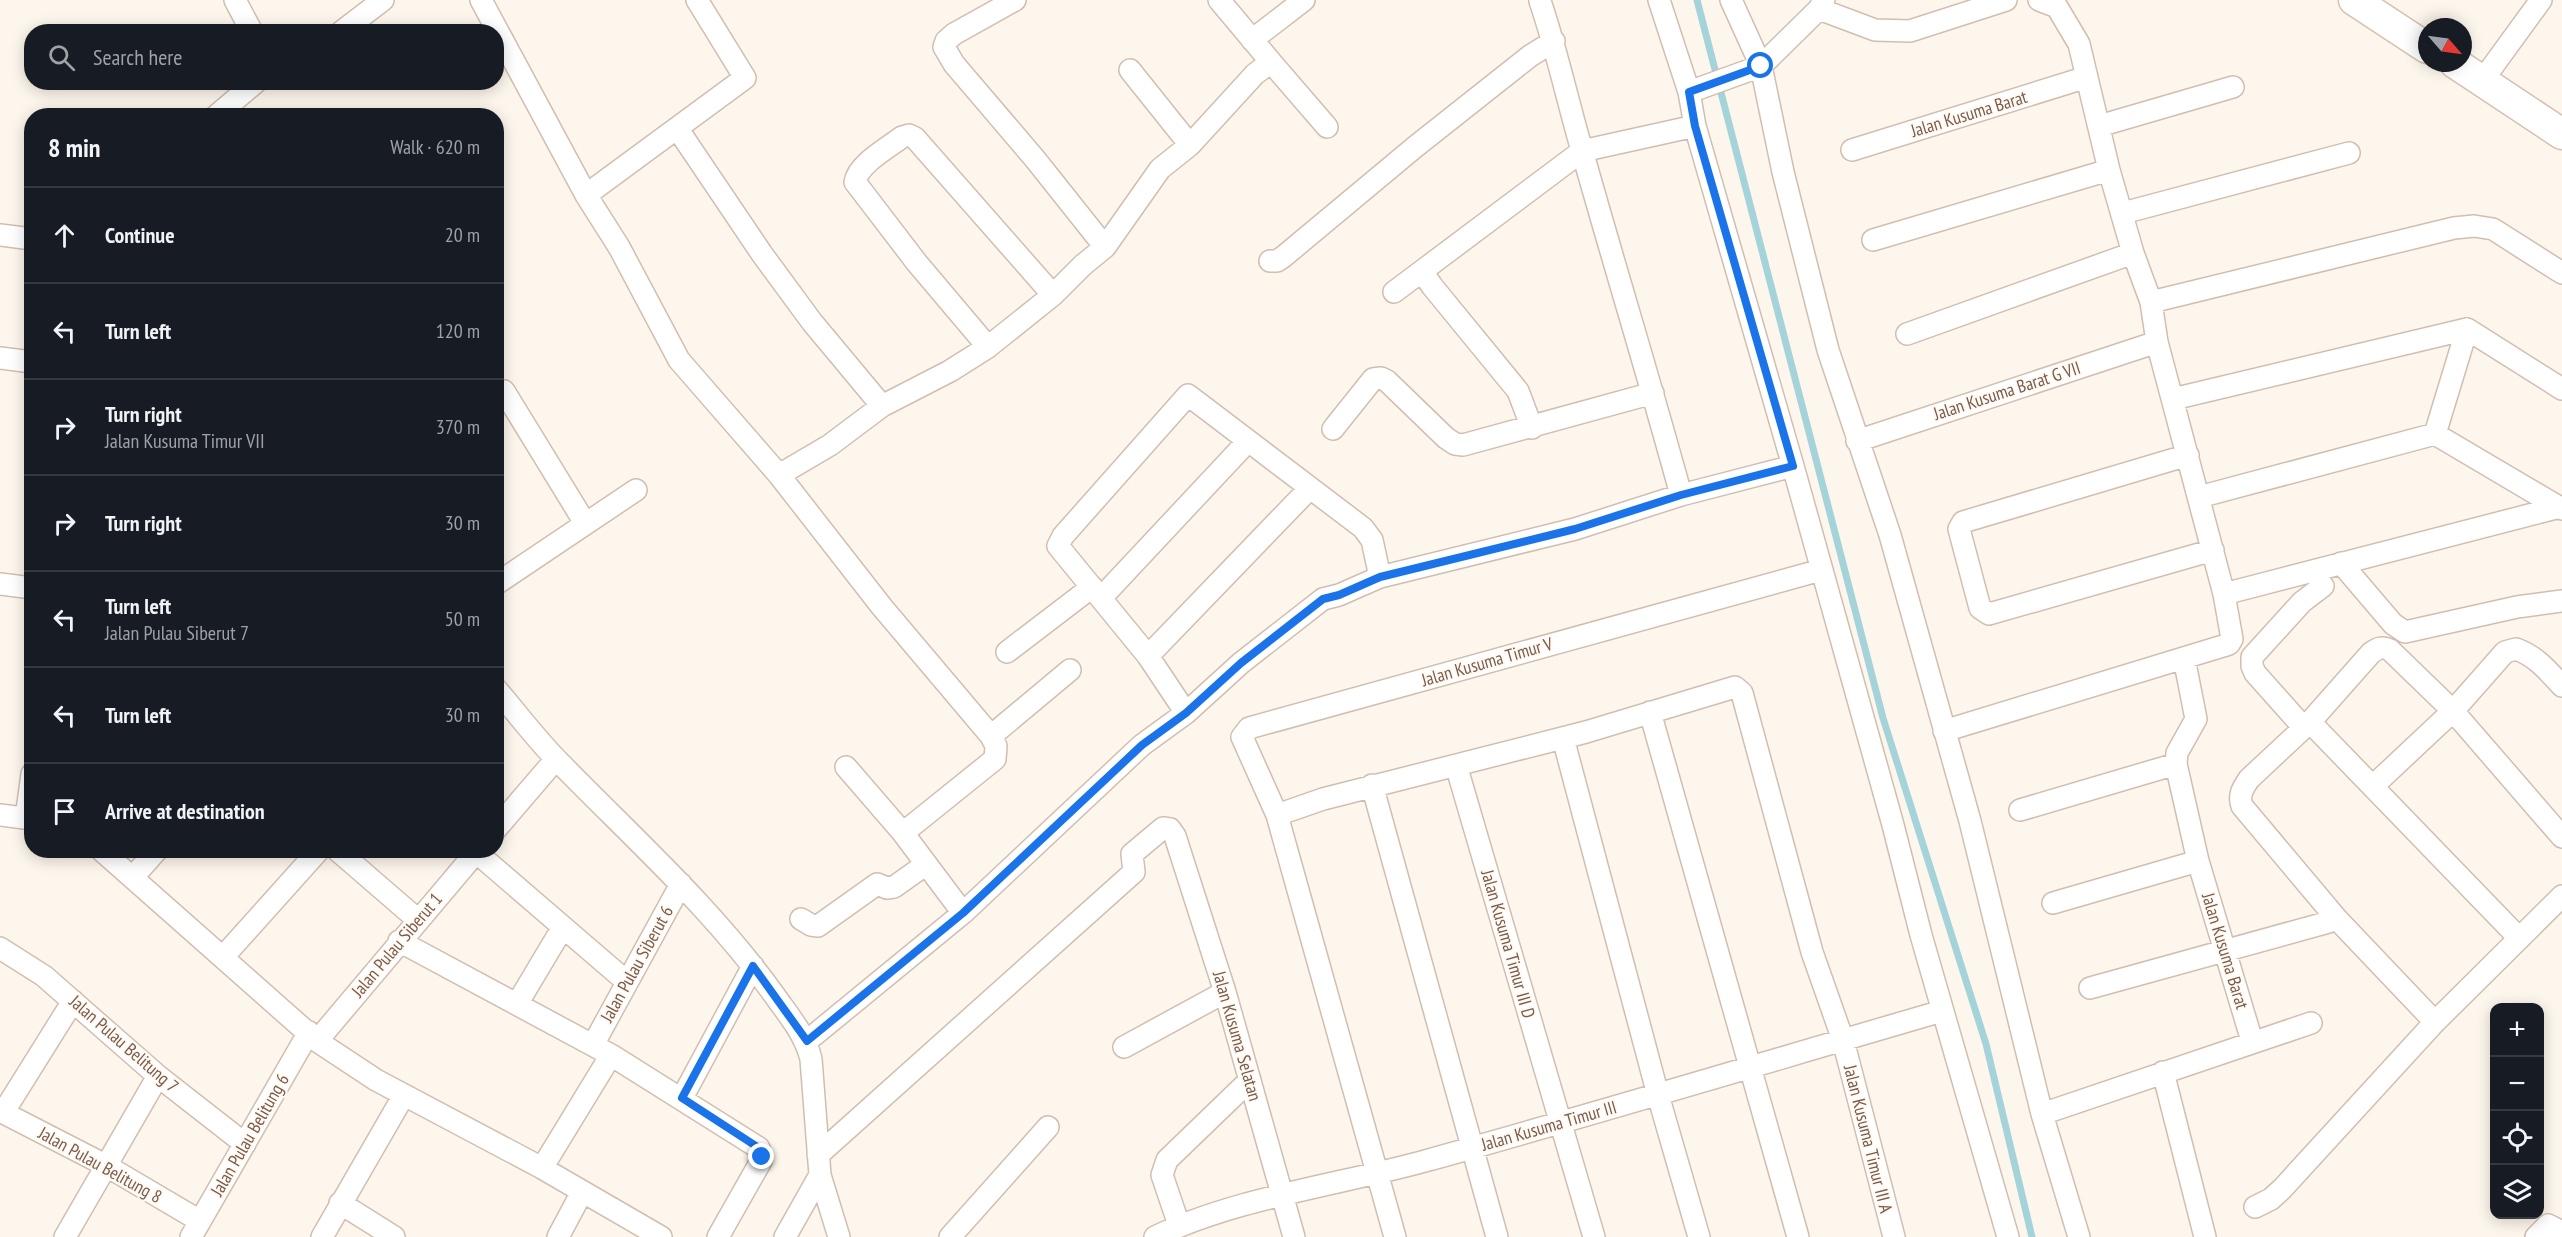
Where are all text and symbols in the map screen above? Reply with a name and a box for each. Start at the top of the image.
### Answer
north arrow [2418,18,2472,72]
search box [24,24,504,90]
icon: search [45,41,78,74]
text: Search here [93,43,182,71]
route start [1747,52,1773,78]
street label: Jalan Kusuma Barat [1907,85,2030,142]
text: 8 min [48,131,101,164]
text: Walk · 620 m [390,134,480,160]
icon: ahead [48,219,81,252]
text: Continue [105,221,175,249]
text: 20 m [445,222,480,248]
icon: left [48,315,81,348]
text: Turn left [105,317,171,345]
text: 120 m [436,318,480,344]
street label: Jalan Kusuma Barat G VII [1930,356,2083,425]
text: Turn right [105,400,182,428]
icon: right [48,411,81,444]
text: 370 m [436,414,480,440]
text: Jalan Kusuma Timur VII [105,428,265,454]
icon: right [48,507,81,540]
text: Turn right [105,509,182,537]
text: 30 m [445,510,480,536]
text: Turn left [105,592,171,620]
icon: left [48,603,81,636]
text: 50 m [445,606,480,632]
text: Jalan Pulau Siberut 7 [105,620,249,646]
street label: Jalan Kusuma Timur V [1418,632,1556,691]
icon: left [48,699,81,732]
text: Turn left [105,701,171,729]
text: 30 m [445,702,480,728]
icon: arrive [48,795,81,828]
text: Arrive at destination [105,797,265,825]
street label: Jalan Kusuma Timur III D [1476,866,1541,1021]
street label: Jalan Pulau Siberut 1 [346,888,447,1002]
street label: Jalan Kusuma Barat [2197,889,2254,1012]
street label: Jalan Pulau Siberut 6 [595,902,678,1027]
street label: Jalan Kusuma Selatan [1208,967,1267,1104]
street label: Jalan Pulau Belitung 7 [64,989,184,1097]
map controls [2490,1003,2544,1219]
button: + [2490,1003,2544,1057]
button: − [2490,1057,2544,1111]
street label: Jalan Kusuma Timur III A [1839,1061,1898,1216]
street label: Jalan Pulau Belitung 6 [205,1069,294,1201]
street label: Jalan Kusuma Timur III [1477,1095,1619,1156]
button: locate [2490,1111,2544,1165]
street label: Jalan Pulau Belitung 8 [34,1121,166,1208]
route end [748,1143,774,1169]
button: layers [2490,1165,2544,1219]

